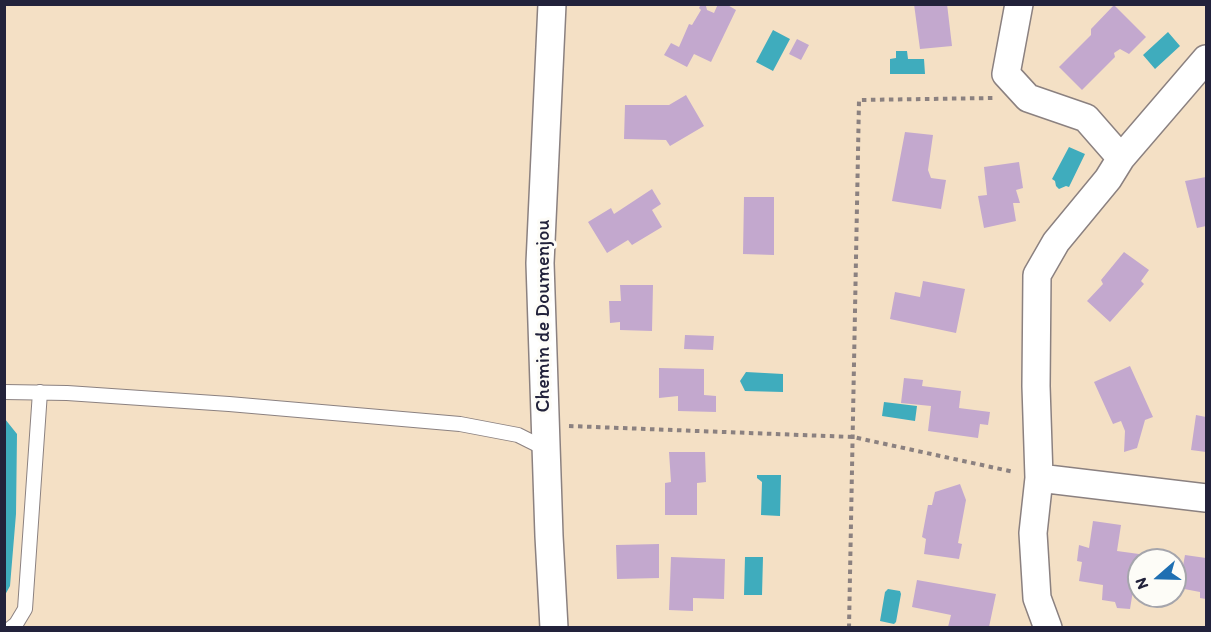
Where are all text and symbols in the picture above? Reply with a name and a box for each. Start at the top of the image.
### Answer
street label: Chemin de Doumenjou [532,220,556,412]
north arrow [1127,548,1187,608]
text: N [1131,575,1152,592]

